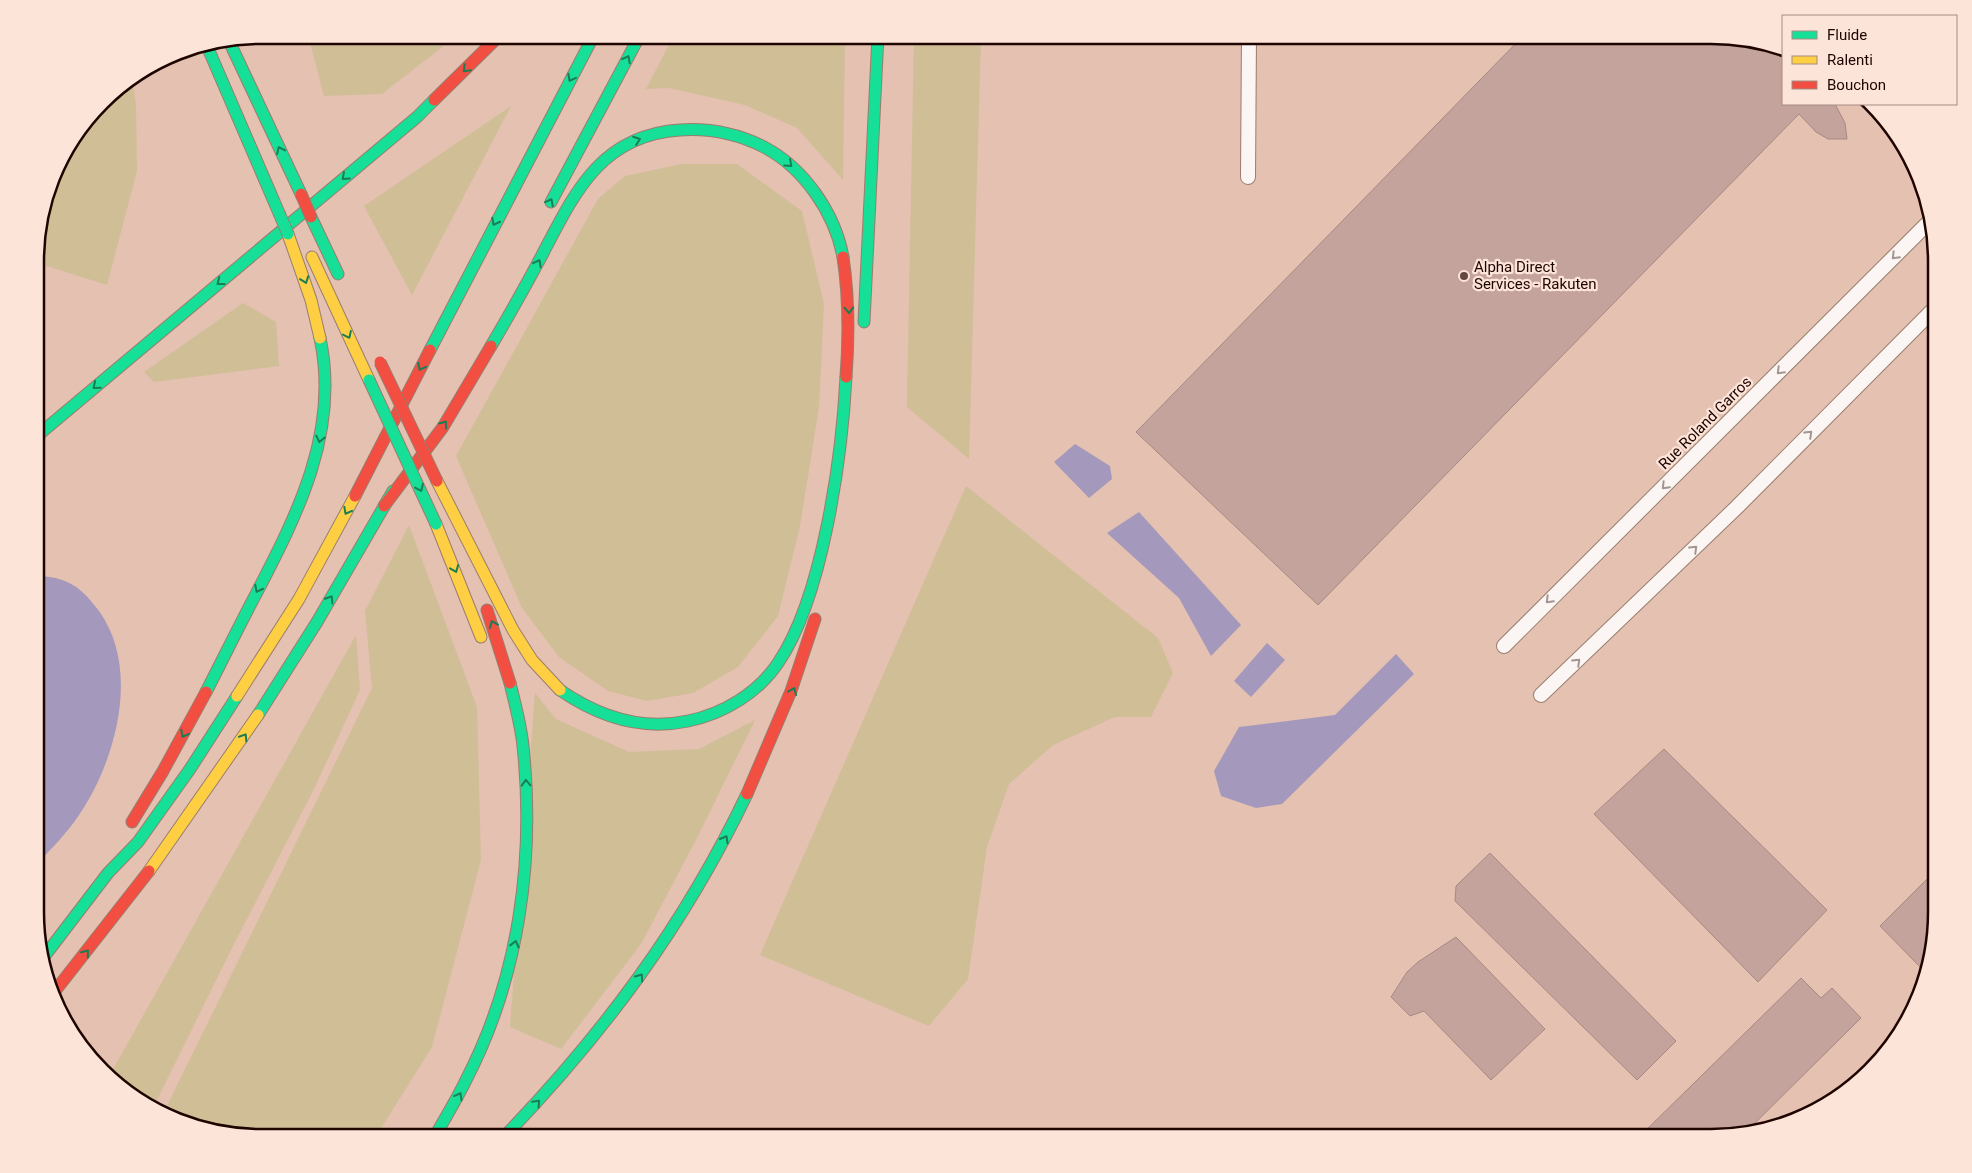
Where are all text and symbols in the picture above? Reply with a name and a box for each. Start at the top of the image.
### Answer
legend [1782,15,1957,105]
text: Fluide [1827,26,1867,44]
text: Ralenti [1827,51,1873,69]
one-way arrow [621,55,631,64]
one-way arrow [462,63,471,72]
one-way arrow [567,73,577,82]
text: Bouchon [1827,76,1886,94]
one-way arrow [632,136,641,146]
one-way arrow [276,146,286,155]
one-way arrow [784,158,793,167]
one-way arrow [341,172,350,181]
one-way arrow [544,198,554,207]
one-way arrow [491,217,502,226]
one-way arrow [1892,251,1901,260]
place label: Alpha Direct Services - Rakuten [1474,258,1597,293]
one-way arrow [531,259,541,268]
marker: Alpha Direct Services - Rakuten [1458,270,1470,282]
one-way arrow [299,275,309,284]
one-way arrow [217,276,226,284]
one-way arrow [844,306,855,314]
one-way arrow [342,330,352,339]
one-way arrow [417,362,427,371]
one-way arrow [1777,366,1786,375]
street label: Rue Roland Garros [1655,373,1755,473]
one-way arrow [92,381,101,390]
one-way arrow [438,421,446,430]
one-way arrow [1803,431,1812,440]
one-way arrow [315,435,325,444]
one-way arrow [1662,480,1671,489]
one-way arrow [413,483,424,492]
one-way arrow [343,506,353,515]
one-way arrow [1688,546,1697,555]
one-way arrow [449,564,460,573]
one-way arrow [254,584,264,593]
one-way arrow [1546,595,1555,604]
one-way arrow [323,596,333,605]
one-way arrow [489,620,499,629]
one-way arrow [1571,659,1580,668]
one-way arrow [786,687,797,696]
one-way arrow [180,728,190,737]
one-way arrow [238,734,247,743]
one-way arrow [521,778,531,786]
one-way arrow [719,835,729,844]
one-way arrow [509,940,520,949]
one-way arrow [81,950,89,959]
one-way arrow [634,973,643,983]
one-way arrow [453,1092,463,1101]
one-way arrow [531,1099,540,1108]

